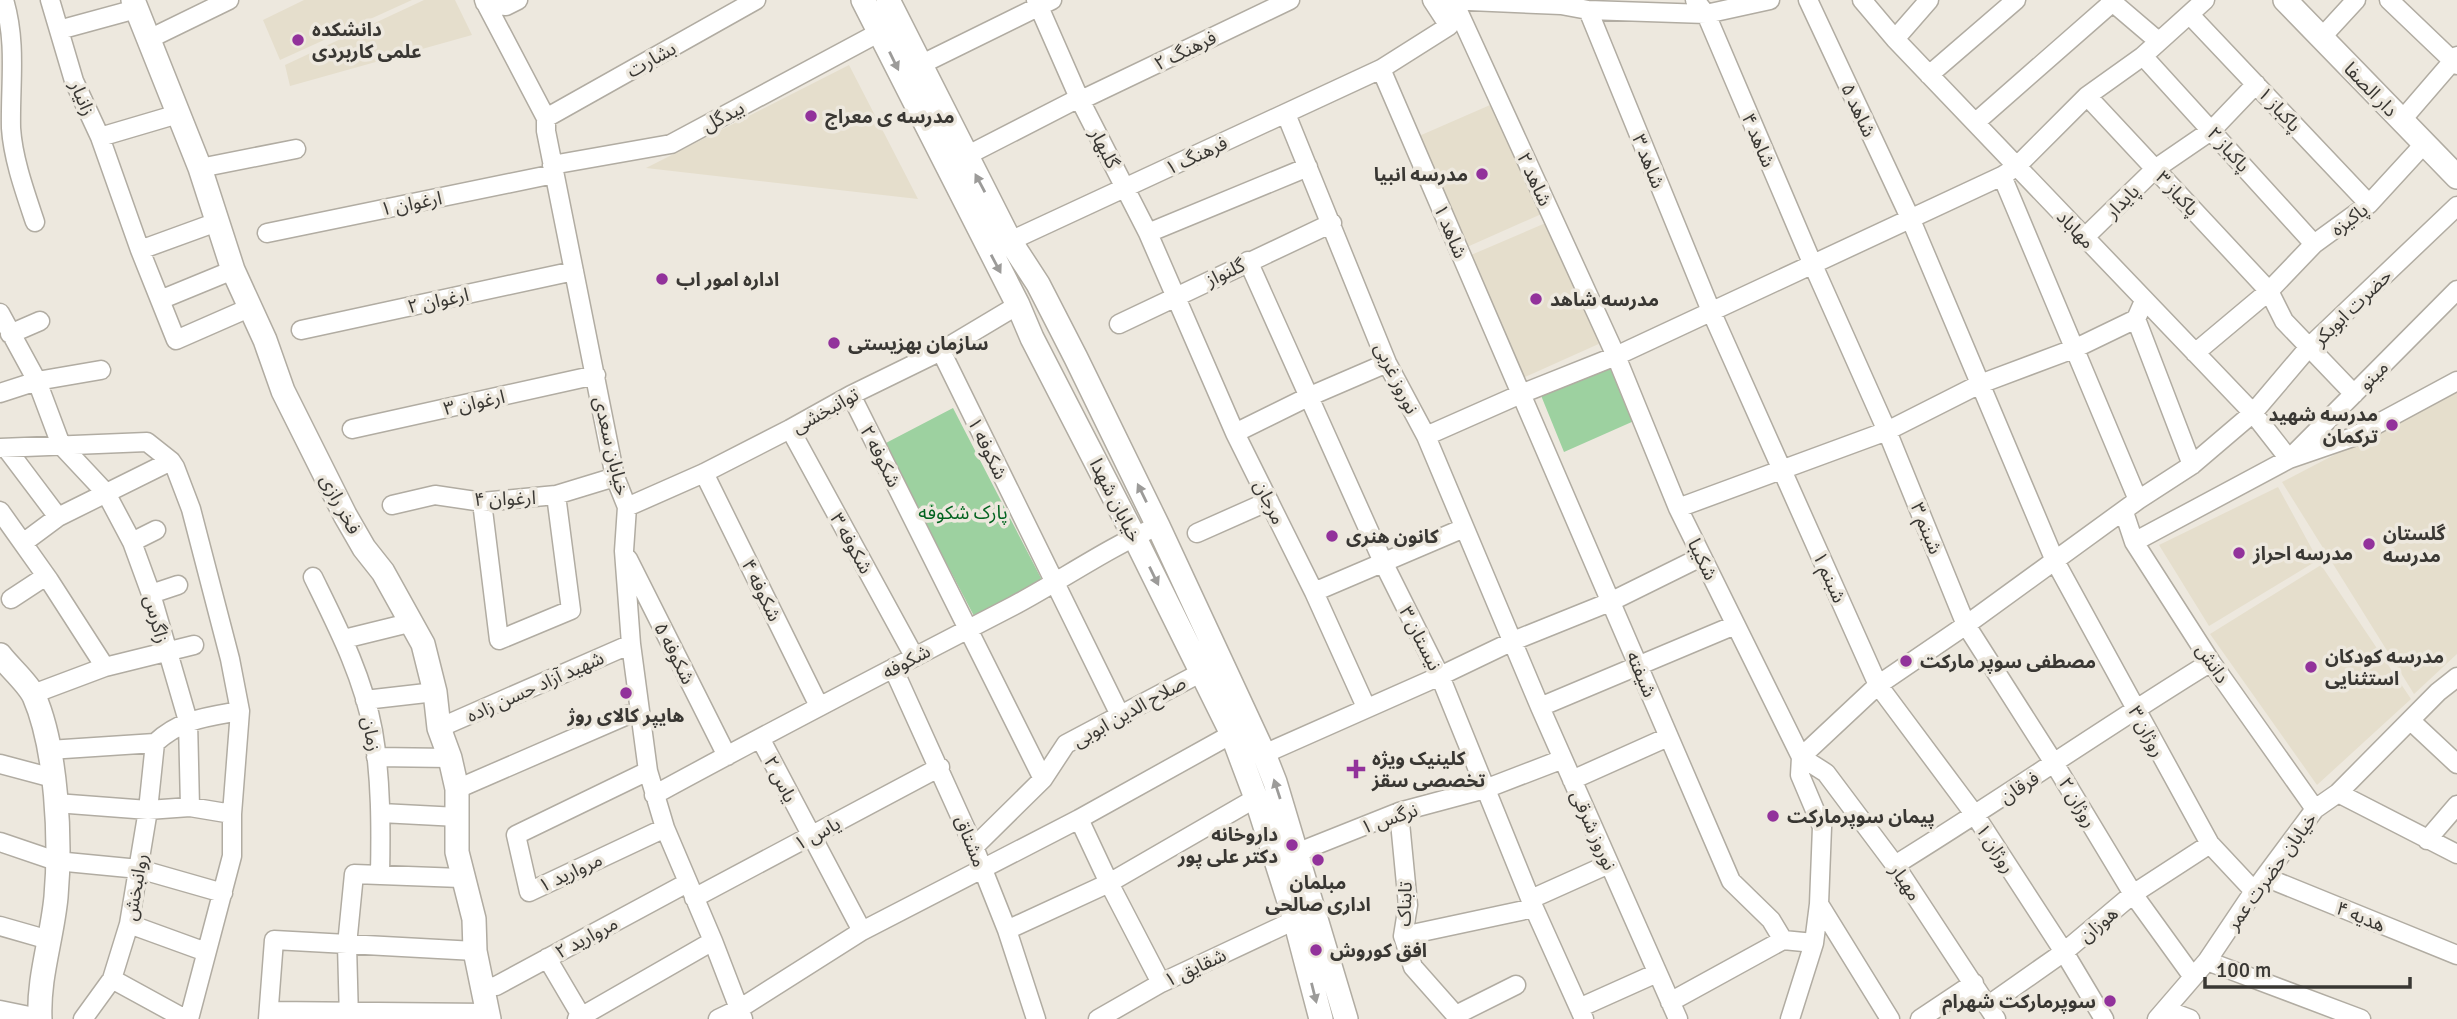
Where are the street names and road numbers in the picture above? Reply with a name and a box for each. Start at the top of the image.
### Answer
street label: فرهنگ ۲ [1150,26,1220,76]
street label: بشارت [623,37,680,83]
street label: دار الصفا [2338,57,2402,122]
street label: زانیار [64,76,100,120]
street label: شاهد ۵ [1835,80,1881,141]
street label: پاکباز ۱ [2252,82,2306,137]
street label: بیدگل [698,96,749,138]
street label: شاهد ۴ [1736,110,1780,171]
street label: پاکباز ۲ [2201,122,2255,178]
street label: گلبهار [1083,123,1125,174]
street label: فرهنگ ۱ [1161,131,1232,181]
street label: شاهد ۳ [1626,131,1670,192]
street label: شاهد ۲ [1511,149,1557,210]
street label: پاکباز ۳ [2150,166,2204,221]
street label: پایدار [2100,180,2145,225]
street label: ارغوان ۱ [378,186,444,222]
street label: پاکیزه [2326,198,2373,242]
street label: شاهد ۱ [1428,201,1472,262]
street label: مهاباد [2051,205,2099,254]
street label: گلنواز [1201,253,1250,293]
street label: حضرت ابوبکر [2307,264,2397,352]
street label: ارغوان ۲ [405,283,471,319]
street label: نوروز غربی [1369,339,1424,418]
street label: مینو [2354,356,2394,396]
street label: توانبخشی [788,383,863,439]
street label: ارغوان ۳ [441,385,507,421]
street label: خیابان سعدی [588,394,634,498]
street label: شکوفه ۱ [962,413,1012,483]
street label: شکوفه ۲ [854,421,906,491]
street label: خیابان شهدا [1084,455,1146,546]
street label: فخر رازی [314,470,366,539]
street label: مرجان [1248,476,1290,529]
street label: ارغوان ۴ [474,486,537,512]
street label: شبنم ۳ [1903,499,1947,559]
street label: شکوفه ۳ [825,509,878,578]
street label: شکیبا [1682,535,1722,584]
street label: شبنم ۱ [1805,548,1851,608]
street label: شکوفه ۴ [736,555,786,625]
street label: زاگرس [138,593,174,646]
street label: نیستان ۳ [1394,602,1446,675]
street label: شکوفه ۵ [648,618,700,688]
street label: شکوفه [878,639,935,685]
street label: دانش [2190,639,2234,688]
street label: شهید آزاد حسن زاده [463,646,608,728]
street label: شیفته [1621,648,1661,701]
street label: صلاح الدین ابوبی [1069,671,1191,754]
street label: روژان ۳ [2122,702,2170,761]
street label: زمان [356,715,386,753]
street label: یاس ۲ [758,752,802,807]
street label: فرقان [1995,766,2044,809]
street label: روژان ۲ [2053,773,2101,832]
street label: نوروز شرقی [1565,787,1621,874]
street label: نرگس ۱ [1358,798,1421,840]
street label: خیابان حضرت عمر [2221,808,2323,936]
street label: یاس ۱ [790,812,845,856]
street label: مشتاق [949,812,991,871]
street label: روژان ۱ [1970,819,2020,878]
street label: مروارید ۱ [535,848,606,898]
street label: روانبخش [118,852,154,923]
street label: مهیار [1884,859,1926,906]
street label: تابناک [1392,881,1418,927]
street label: هدیه ۴ [2332,896,2389,938]
street label: هوزان [2074,901,2123,948]
street label: مروارید ۲ [551,911,622,964]
street label: شقایق ۱ [1160,943,1230,993]

